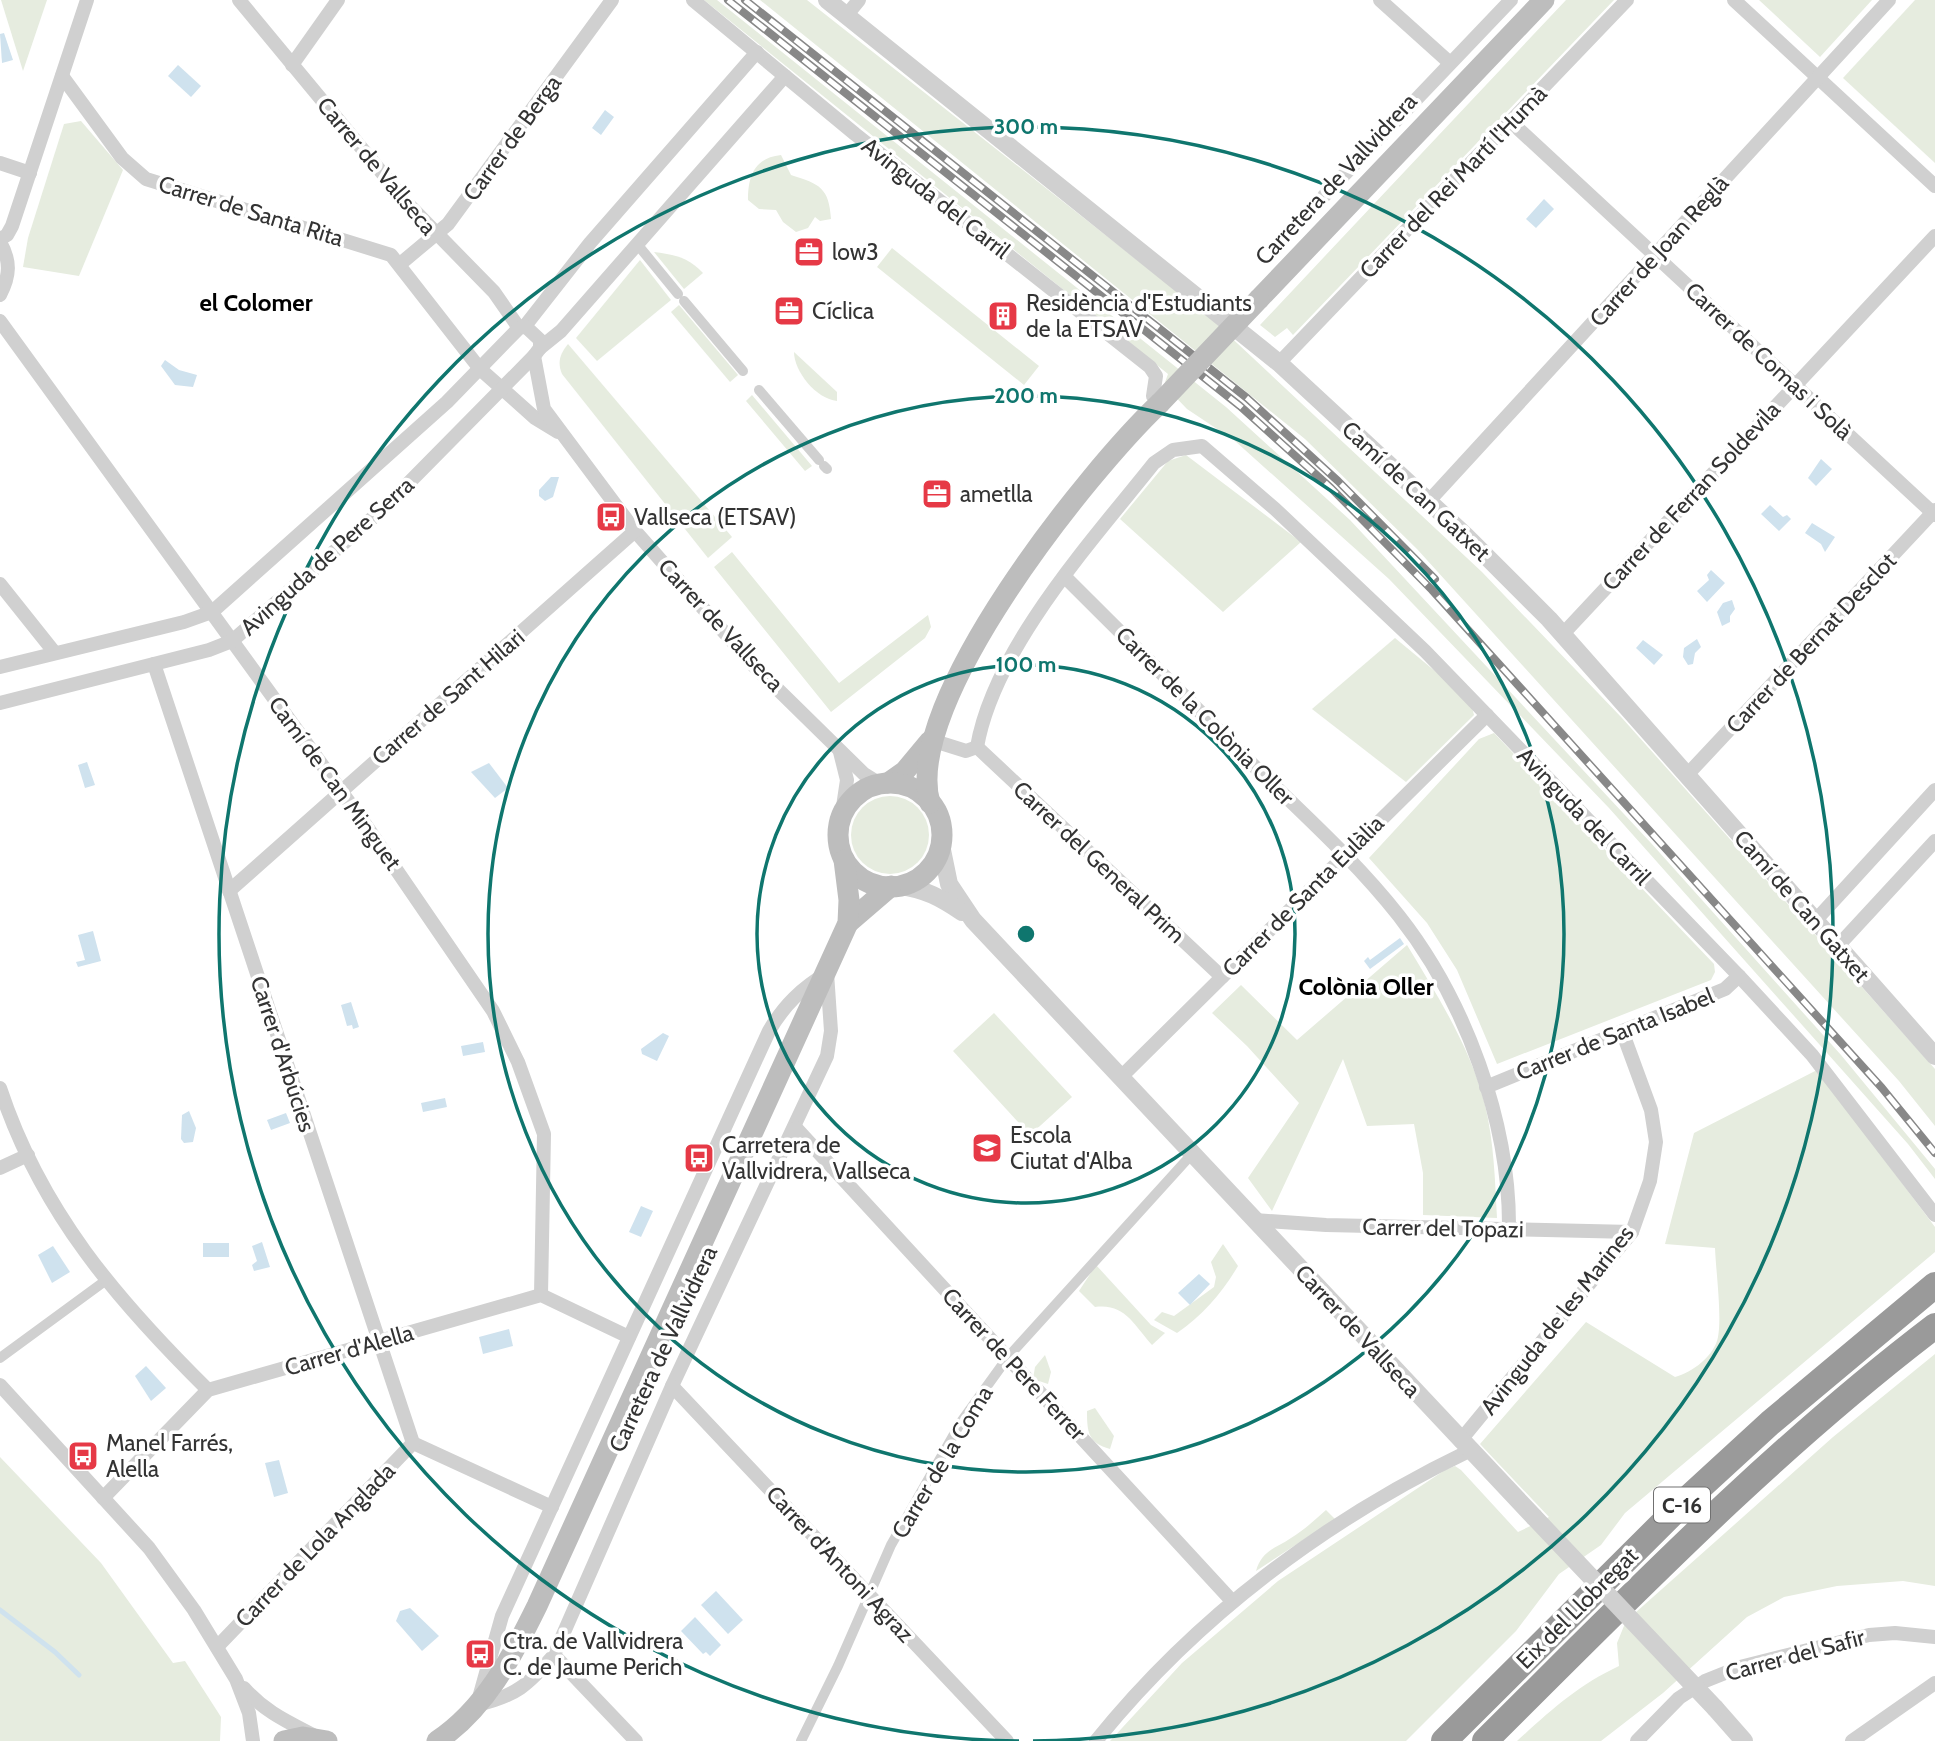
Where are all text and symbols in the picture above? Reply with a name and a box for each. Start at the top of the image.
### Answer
street label: Carrer de Berga [457,70,567,206]
street label: Carrer del Rei Martí l'Humà [1354,80,1552,284]
street label: Carretera de Vallvidrera [1249,87,1423,271]
street label: Carrer de Vallseca [311,91,443,241]
text: 300 m [994,114,1058,139]
street label: Avinguda del Carril [856,132,1016,265]
street label: Carrer de Santa Rita [155,170,347,252]
street label: Carrer de Joan Reglà [1584,170,1734,332]
office icon: low3 [792,235,826,269]
place label: low3 [832,238,879,266]
street label: Carrer de Comas i Solà [1680,276,1858,446]
district label: el Colomer [199,288,313,317]
place label: Residència d'Estudiants de la ETSAV [1026,289,1252,343]
office icon: Cíclica [772,294,806,328]
place label: Cíclica [812,297,874,325]
building icon: Residència d'Estudiants de la ETSAV [986,299,1020,333]
text: 200 m [994,383,1058,408]
street label: Carrer de Ferran Soldevila [1596,396,1786,596]
street label: Camí de Can Gatxet [1336,415,1496,567]
street label: Avinguda de Pere Serra [234,471,420,641]
office icon: ametlla [920,477,954,511]
place label: ametlla [960,480,1033,508]
bus stop icon: Vallseca (ETSAV) [594,500,628,534]
place label: Vallseca (ETSAV) [634,503,797,531]
street label: Carrer de Bernat Desclot [1720,547,1902,739]
street label: Carrer de Vallseca [652,553,790,697]
street label: Carrer de la Colònia Oller [1110,621,1301,812]
street label: Carrer de Sant Hilari [366,623,530,771]
text: 100 m [996,652,1056,677]
street label: Camí de Can Minguet [263,691,407,875]
street label: Avinguda del Carril [1511,742,1657,891]
street label: Carrer del General Prim [1007,775,1191,949]
street label: Carrer de Santa Eulàlia [1216,809,1390,983]
street label: Camí de Can Gatxet [1728,824,1876,988]
centre of rings [1014,922,1038,946]
district label: Colònia Oller [1298,972,1434,1001]
street label: Carrer d'Arbúcies [245,973,321,1135]
street label: Carrer de Santa Isabel [1512,981,1718,1086]
place label: Escola Ciutat d'Alba [1010,1121,1132,1175]
place label: Carretera de Vallvidrera, Vallseca [722,1131,911,1185]
school or university icon: Escola Ciutat d'Alba [970,1131,1004,1165]
bus stop icon: Carretera de Vallvidrera, Vallseca [682,1141,716,1175]
street label: Carrer del Topazi [1362,1213,1524,1243]
street label: Avinguda de les Marines [1474,1220,1640,1420]
street label: Carretera de Vallvidrera [603,1241,723,1457]
street label: Carrer de Vallseca [1289,1259,1427,1403]
street label: Carrer de Pere Ferrer [936,1282,1092,1446]
street label: Carrer d'Alella [282,1318,416,1382]
street label: Carrer de la Coma [886,1381,998,1543]
place label: Manel Farrés, Alella [106,1429,233,1483]
bus stop icon: Manel Farrés, Alella [66,1439,100,1473]
street label: Carrer de Lola Anglada [229,1457,401,1633]
street label: Carrer d'Antoni Agraz [760,1480,920,1648]
road number: C-16 [1654,1488,1710,1522]
street label: Eix del Llobregat [1510,1541,1644,1675]
street label: Carrer del Safir [1722,1623,1868,1687]
place label: Ctra. de Vallvidrera C. de Jaume Perich [503,1627,683,1681]
bus stop icon: Ctra. de Vallvidrera C. de Jaume Perich [463,1637,497,1671]

